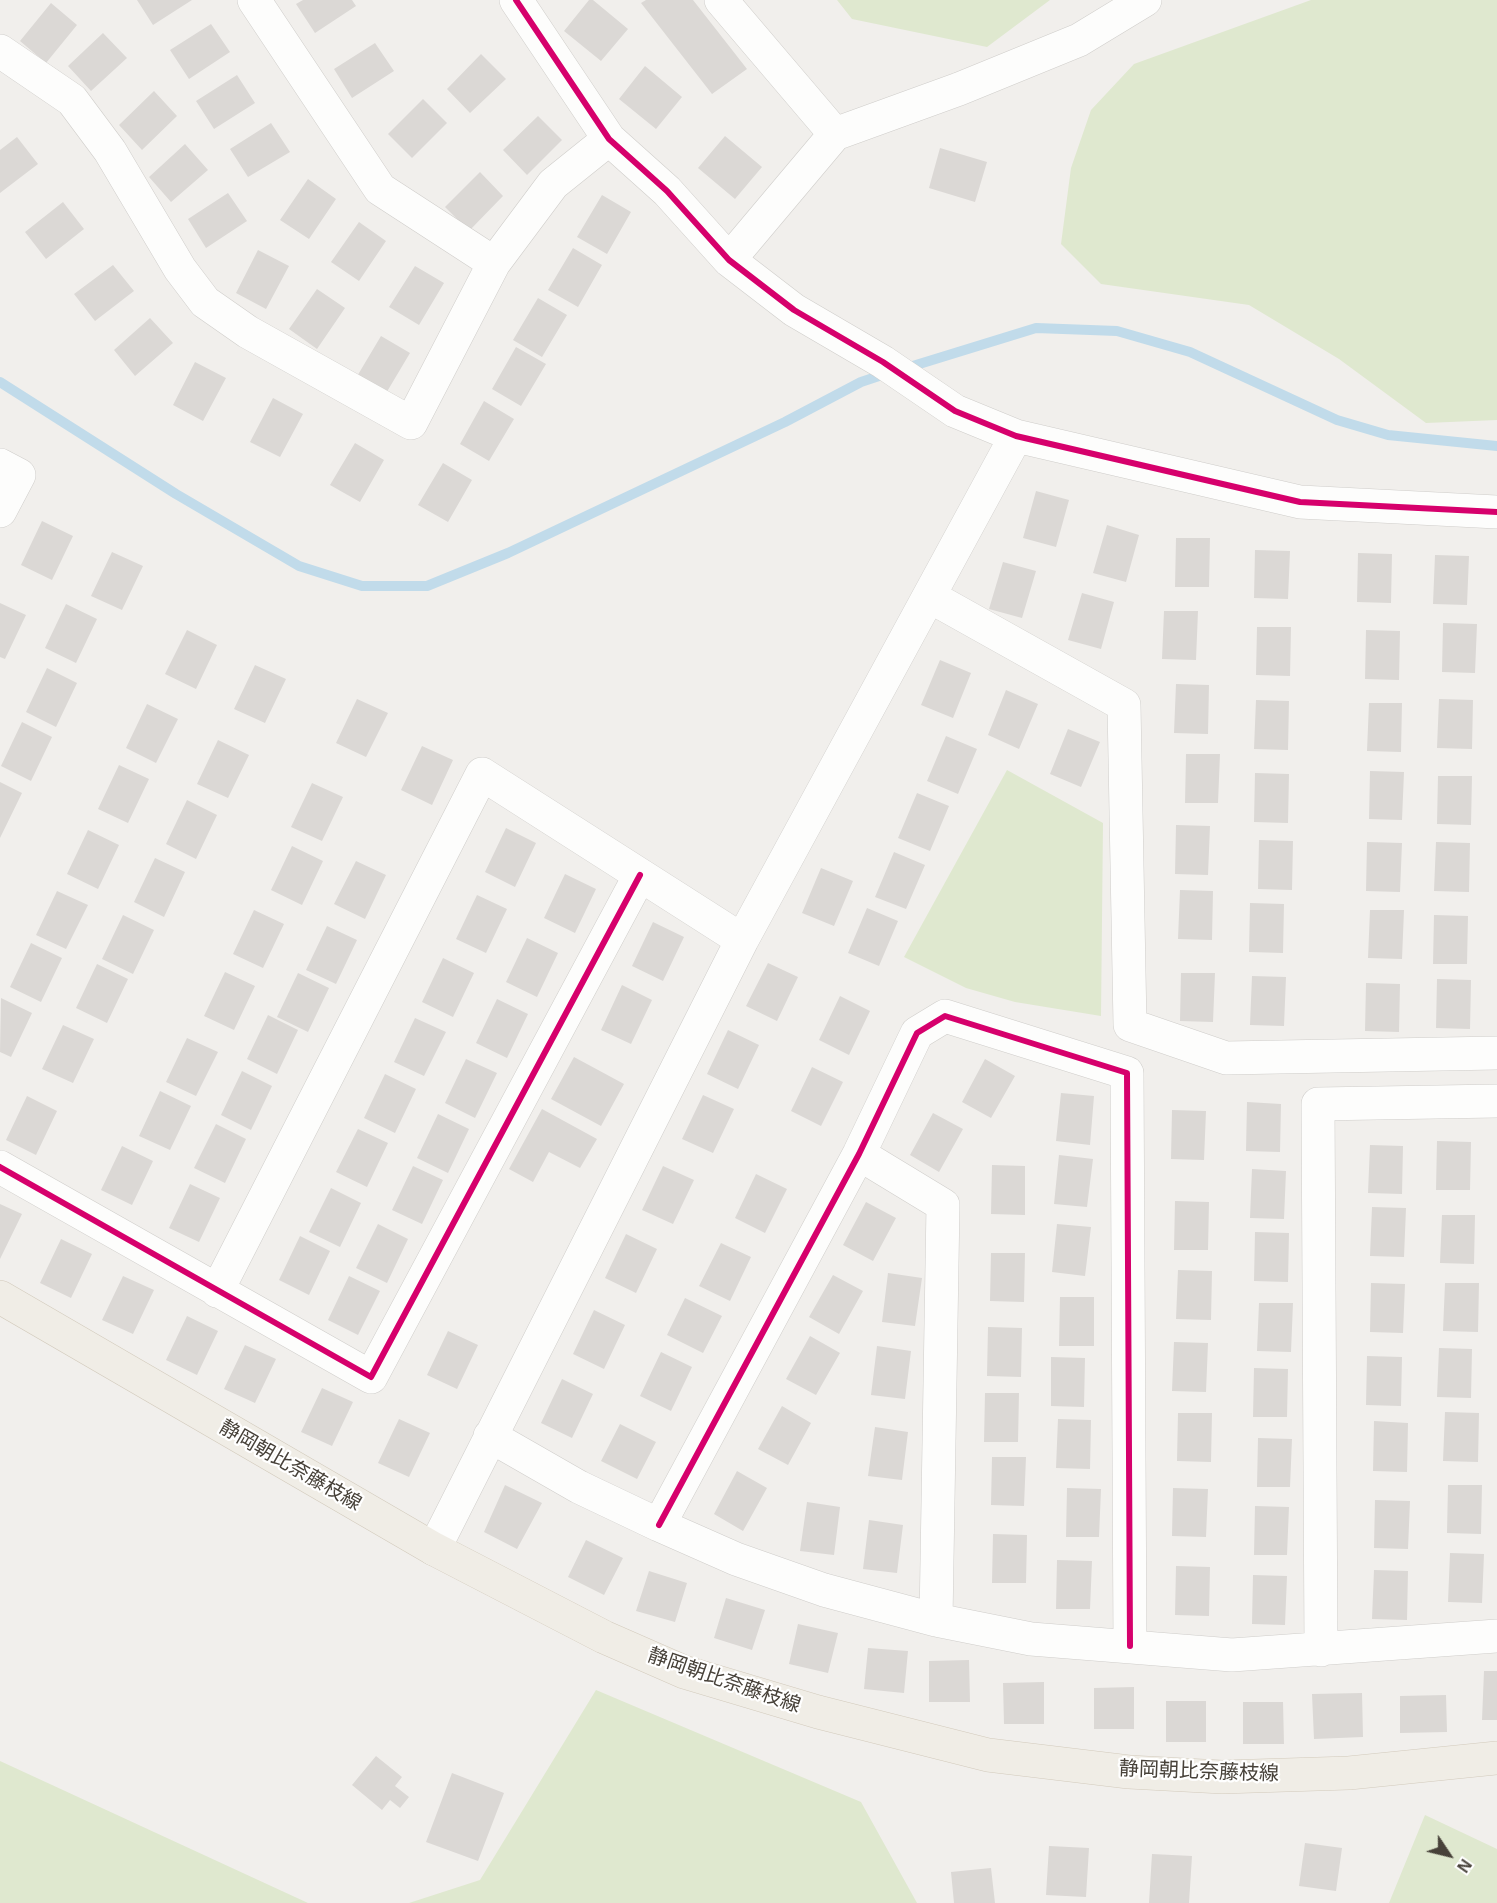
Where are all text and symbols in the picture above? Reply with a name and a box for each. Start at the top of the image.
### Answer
street label: 静岡朝比奈藤枝線 [215,1416,365,1516]
street label: 静岡朝比奈藤枝線 [644,1644,804,1718]
street label: 静岡朝比奈藤枝線 [1119,1757,1279,1787]
north arrow [1419,1825,1479,1885]
text: N [1454,1856,1474,1875]

